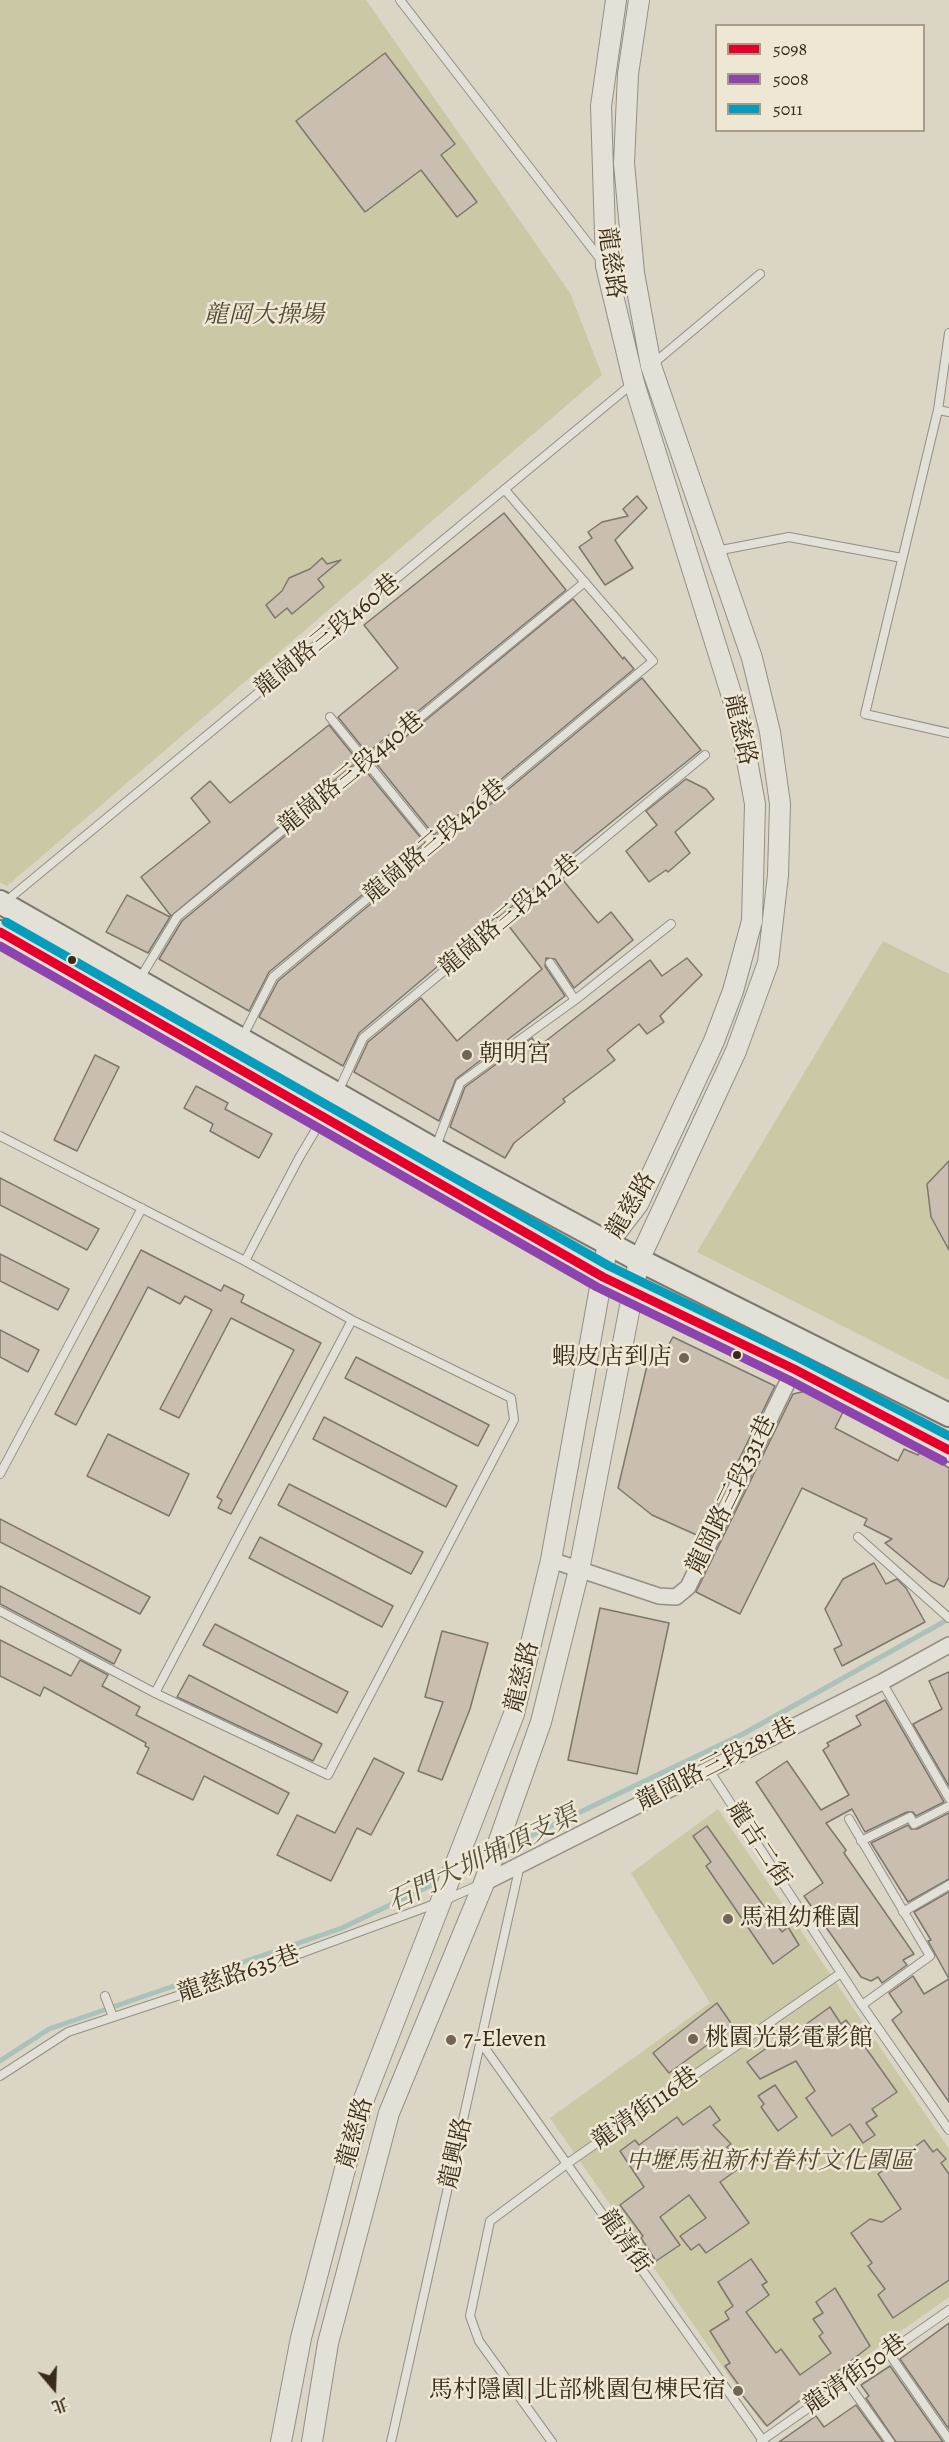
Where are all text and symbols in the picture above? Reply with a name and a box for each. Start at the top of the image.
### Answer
legend [715,24,925,132]
text: 5098 [773,37,807,61]
text: 5008 [773,67,809,91]
text: 5011 [773,97,803,121]
street label: 龍慈路 [591,225,629,301]
park label: 龍岡大操場 [204,302,324,330]
street label: 龍崗路三段460巷 [249,569,407,703]
street label: 龍慈路 [717,692,761,768]
street label: 龍崗路三段440巷 [274,707,430,841]
street label: 龍崗路三段426巷 [359,774,513,910]
street label: 龍崗路三段412巷 [434,849,586,983]
unlabelled marker [66,954,78,966]
place label: 朝明宮 [479,1041,551,1069]
marker: 朝明宮 [460,1048,474,1062]
street label: 龍慈路 [601,1168,663,1244]
place label: 蝦皮店到店 [552,1344,672,1372]
unlabelled marker [731,1349,743,1361]
marker: 蝦皮店到店 [677,1351,691,1365]
street label: 龍岡路三段331巷 [681,1411,783,1579]
street label: 龍慈路 [500,1639,546,1715]
street label: 龍岡路三段281巷 [632,1712,802,1818]
street label: 龍吉二街 [720,1797,796,1893]
water label: 石門大圳埔頂支渠 [383,1800,583,1920]
place label: 馬祖幼稚園 [740,1905,860,1933]
marker: 馬祖幼稚園 [721,1912,735,1926]
street label: 龍慈路635巷 [174,1941,304,2009]
place label: 桃園光影電影館 [705,2025,873,2053]
place label: 7-Eleven [463,2026,546,2054]
marker: 桃園光影電影館 [686,2032,700,2046]
marker: 7-Eleven [444,2033,458,2047]
street label: 龍清街116巷 [587,2062,705,2156]
street label: 龍慈路 [332,2094,380,2172]
street label: 龍興路 [435,2115,479,2191]
park label: 中壢馬祖新村眷村文化園區 [626,2148,914,2176]
street label: 龍清街 [592,2204,656,2280]
street label: 龍清街50巷 [799,2329,913,2421]
north arrow [24,2358,84,2418]
place label: 馬村隱園|北部桃園包棟民宿 [429,2377,726,2405]
marker: 馬村隱園|北部桃園包棟民宿 [731,2384,745,2398]
text: 北 [49,2392,71,2418]

